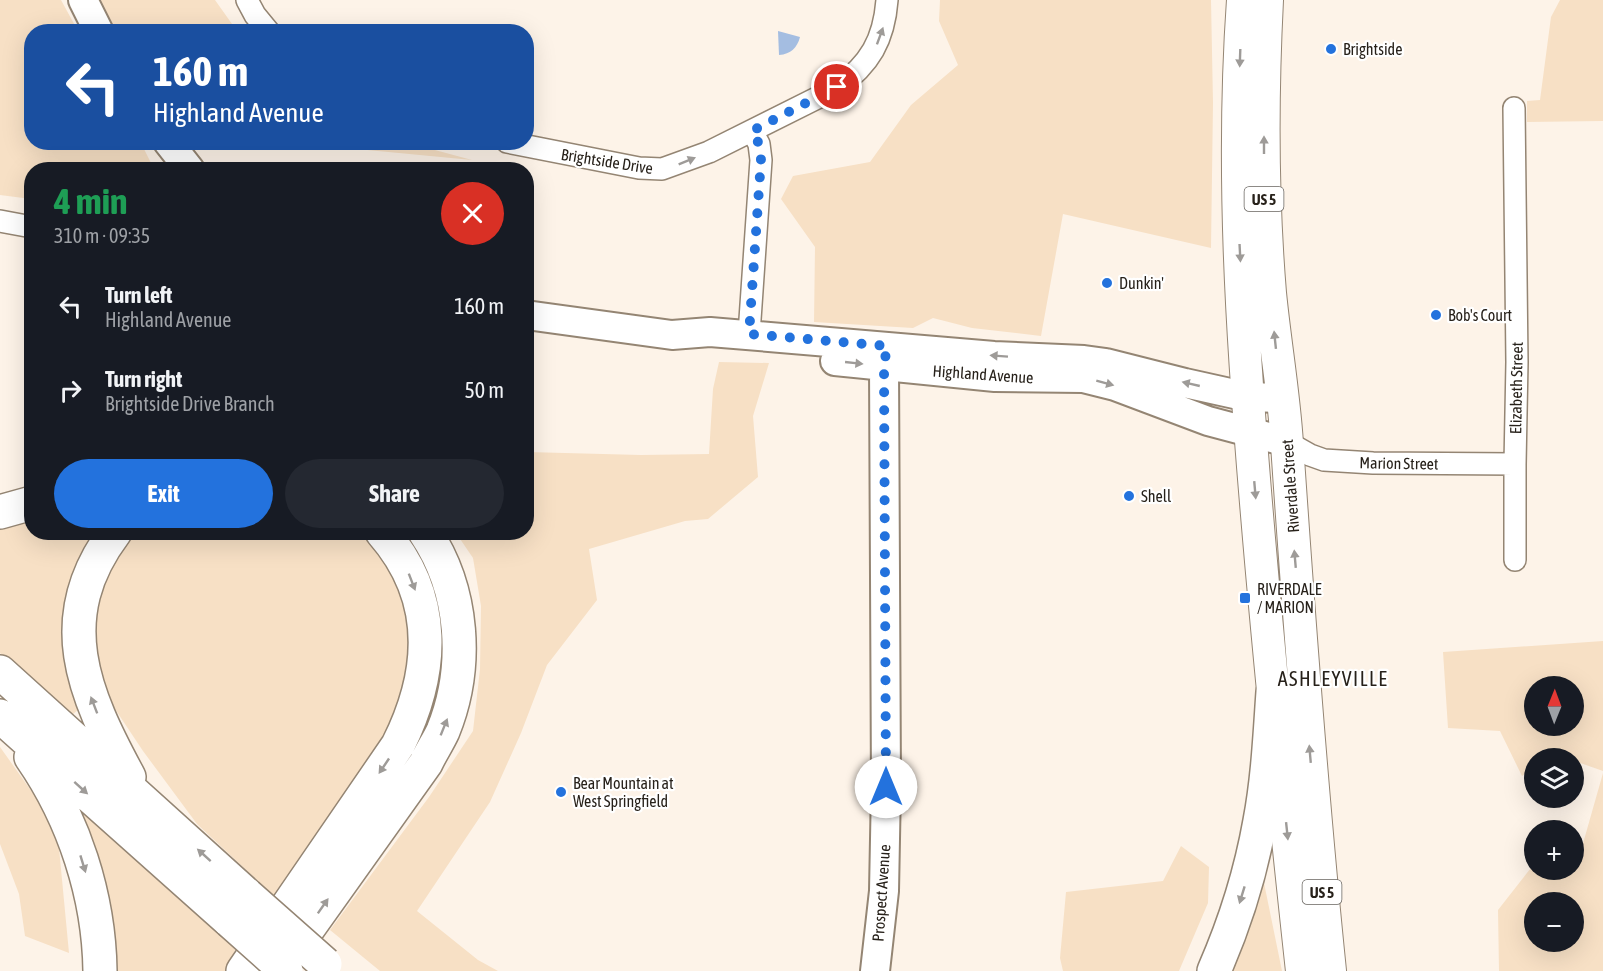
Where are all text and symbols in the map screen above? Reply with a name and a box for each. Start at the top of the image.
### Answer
one-way arrow [875,27,885,45]
place label: Brightside [1343,40,1402,59]
marker: Brightside [1324,42,1338,56]
text: 160 m [153,47,248,95]
icon: left [54,48,132,126]
one-way arrow [1235,49,1244,68]
pin [811,61,862,112]
icon: arrive [820,70,853,103]
text: Highland Avenue [153,97,324,128]
one-way arrow [1259,136,1269,155]
street label: Brightside Drive [560,145,654,178]
one-way arrow [678,156,696,165]
text: 4 min [54,180,128,222]
button: close [441,182,504,245]
road number: US 5 [1244,187,1284,211]
text: 310 m · 09:35 [54,224,150,247]
one-way arrow [1236,244,1245,263]
place label: Dunkin' [1119,274,1164,292]
marker: Dunkin' [1100,276,1114,290]
text: Turn left [105,282,172,308]
icon: left [54,290,87,323]
text: 160 m [454,293,504,319]
place label: Bob's Court [1448,306,1513,324]
text: Highland Avenue [105,308,231,331]
marker: Bob's Court [1429,308,1443,322]
one-way arrow [1271,330,1280,349]
street label: Elizabeth Street [1506,341,1526,434]
one-way arrow [989,352,1008,361]
one-way arrow [844,358,863,368]
street label: Highland Avenue [932,361,1034,388]
text: Turn right [105,366,182,392]
icon: right [54,374,87,407]
text: 50 m [464,377,504,403]
one-way arrow [1096,379,1114,389]
one-way arrow [1182,379,1200,389]
text: Brightside Drive Branch [105,392,275,415]
street label: Riverdale Street [1278,438,1302,533]
street label: Marion Street [1359,453,1439,473]
button: Exit [54,459,273,528]
button: Share [285,459,504,528]
one-way arrow [1250,481,1260,500]
place label: Shell [1141,487,1172,505]
marker: Shell [1122,489,1136,503]
one-way arrow [1290,550,1300,569]
one-way arrow [408,573,417,591]
place label: RIVERDALE / MARION [1257,580,1322,616]
marker: RIVERDALE / MARION [1238,591,1252,605]
district label: ASHLEYVILLE [1278,667,1388,690]
north arrow [1524,676,1584,736]
map controls [1524,676,1584,952]
one-way arrow [88,695,98,713]
one-way arrow [439,718,449,736]
one-way arrow [1305,744,1314,763]
button: layers [1524,748,1584,808]
position arrow [854,755,918,819]
one-way arrow [378,758,389,774]
place label: Bear Mountain at West Springfield [573,774,674,811]
one-way arrow [74,781,89,795]
marker: Bear Mountain at West Springfield [554,785,568,799]
button: + [1524,820,1584,880]
one-way arrow [1282,821,1291,840]
street label: Prospect Avenue [869,844,894,942]
one-way arrow [197,849,212,862]
one-way arrow [79,856,88,874]
road number: US 5 [1302,880,1342,904]
one-way arrow [1237,886,1246,904]
button: − [1524,892,1584,952]
one-way arrow [317,899,329,914]

